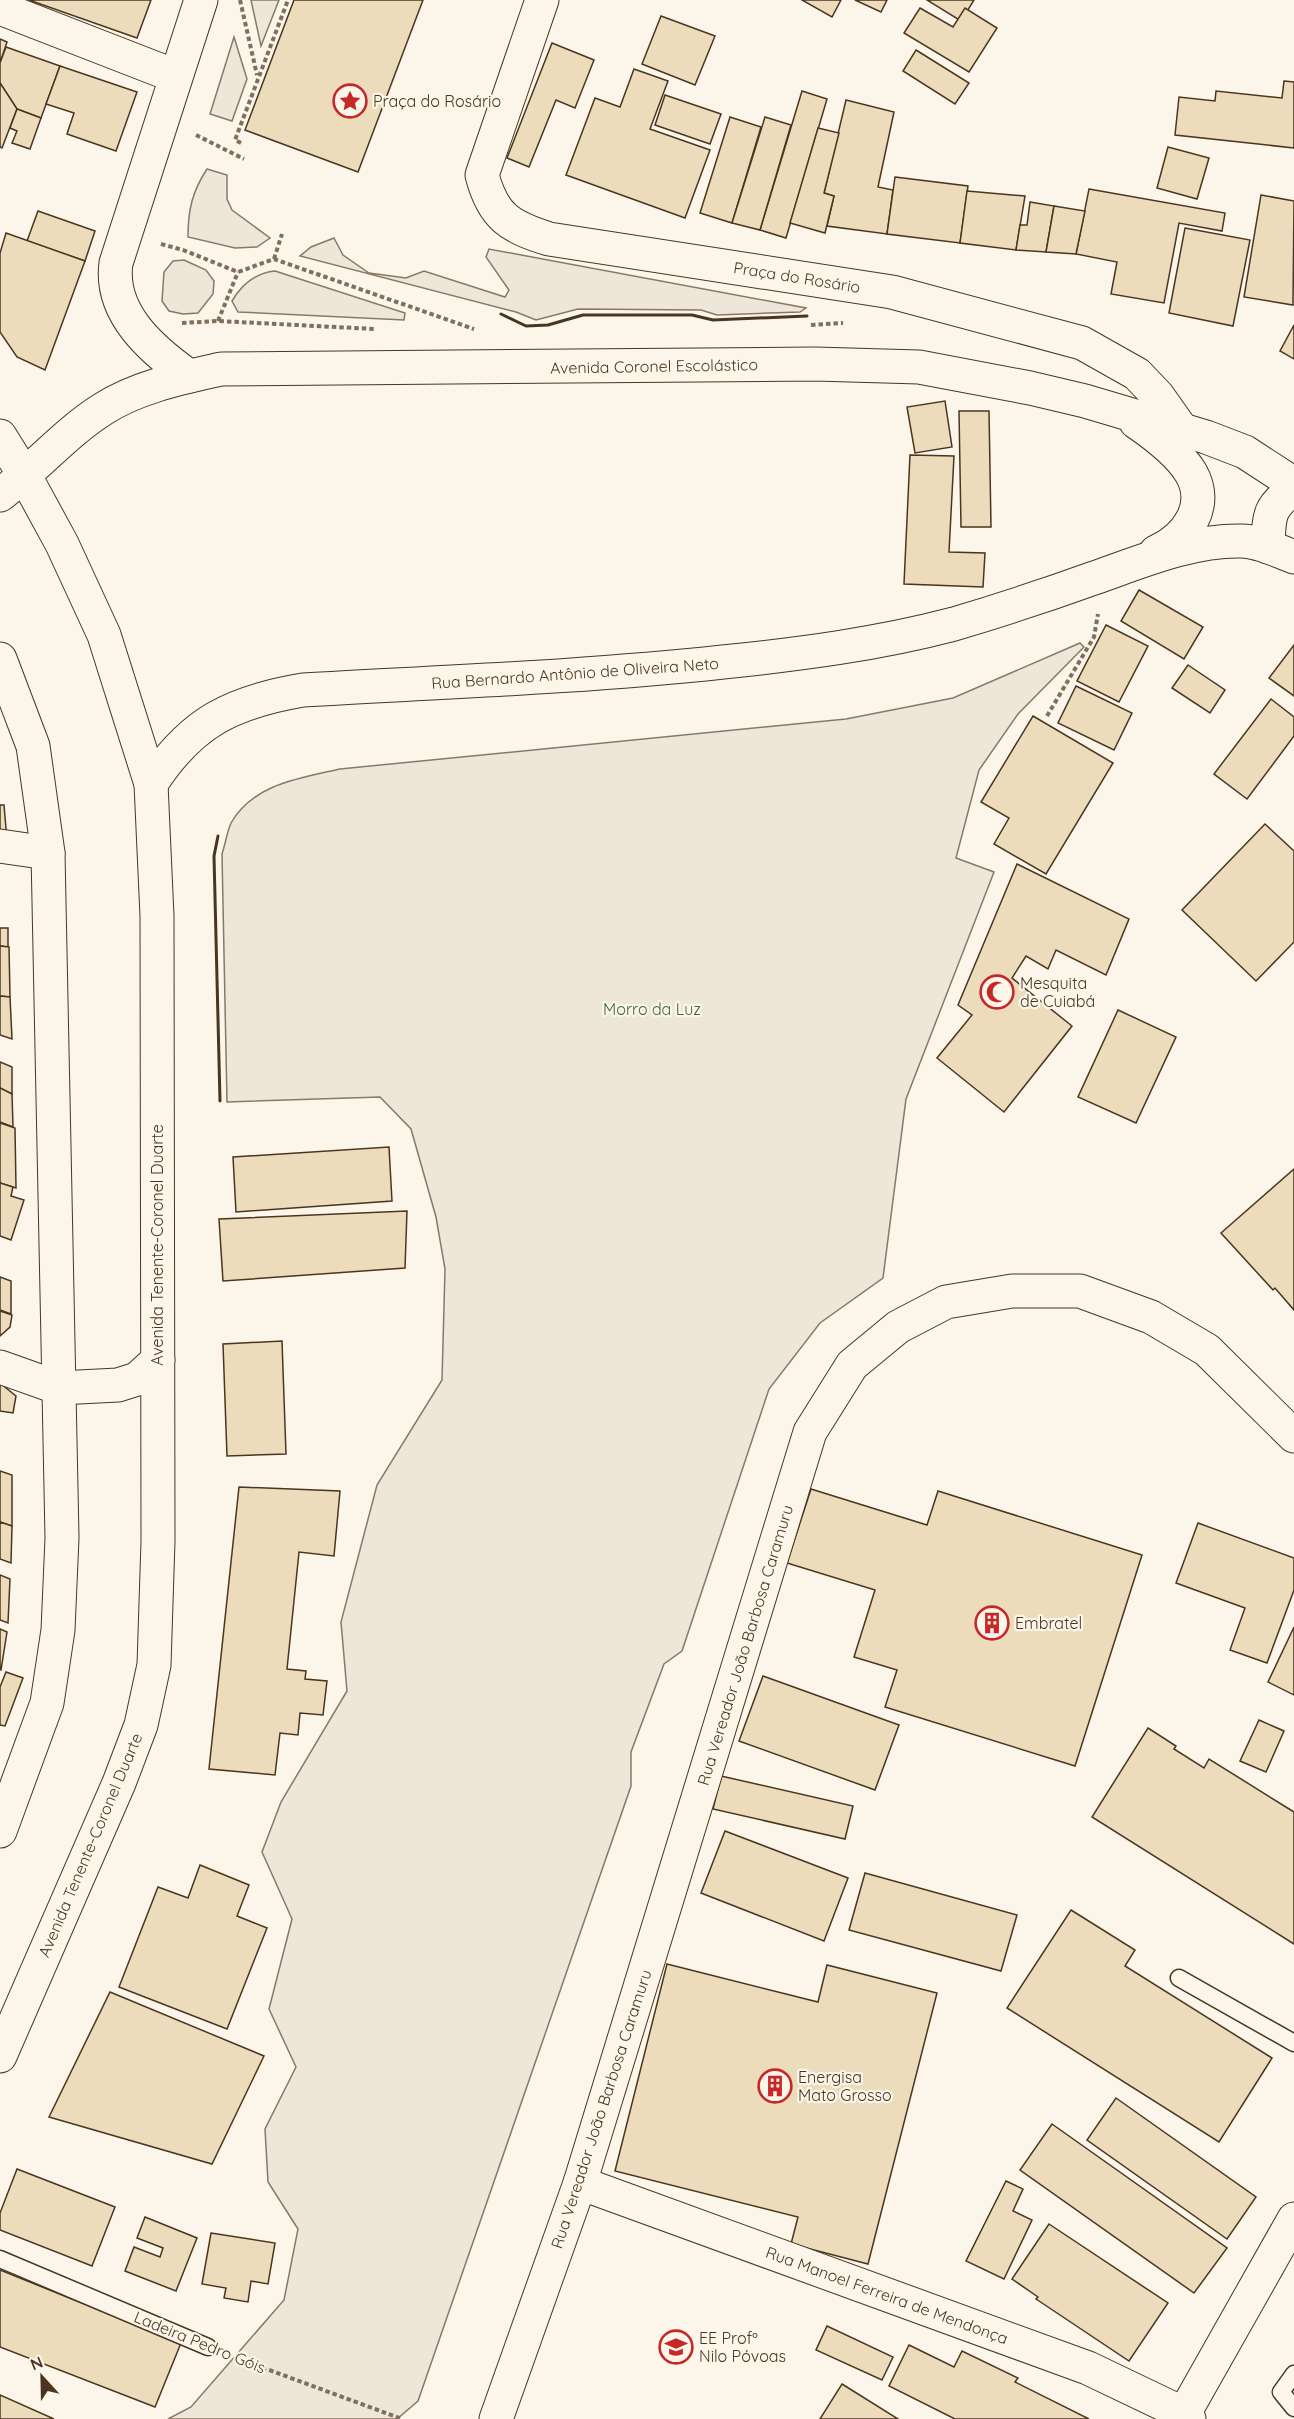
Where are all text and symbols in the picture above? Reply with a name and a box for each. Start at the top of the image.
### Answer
place icon: Praça do Rosário [332,83,368,119]
place label: Praça do Rosário [373,91,501,111]
street label: Praça do Rosário [732,257,862,297]
street label: Avenida Coronel Escolástico [550,354,758,378]
street label: Rua Bernardo Antônio de Oliveira Neto [431,653,719,693]
place label: Mesquita de Cuiabá [1020,973,1095,1011]
mosque icon: Mesquita de Cuiabá [979,974,1015,1010]
park label: Morro da Luz [603,999,701,1019]
street label: Avenida Tenente-Coronel Duarte [147,1124,167,1366]
street label: Rua Vereador João Barbosa Caramuru [693,1502,797,1788]
building icon: Embratel [974,1605,1010,1641]
place label: Embratel [1015,1613,1082,1633]
street label: Avenida Tenente-Coronel Duarte [34,1730,146,1960]
street label: Rua Vereador João Barbosa Caramuru [546,1967,656,2251]
place label: Energisa Mato Grosso [798,2067,892,2105]
building icon: Energisa Mato Grosso [757,2068,793,2104]
street label: Rua Manoel Ferreira de Mendonça [763,2242,1011,2348]
street label: Ladeira Pedro Góis [131,2306,269,2378]
place label: EE Profº Nilo Póvoas [699,2328,786,2366]
school or university icon: EE Profº Nilo Póvoas [658,2329,694,2365]
north arrow [12,2347,72,2407]
text: N [27,2352,46,2375]

